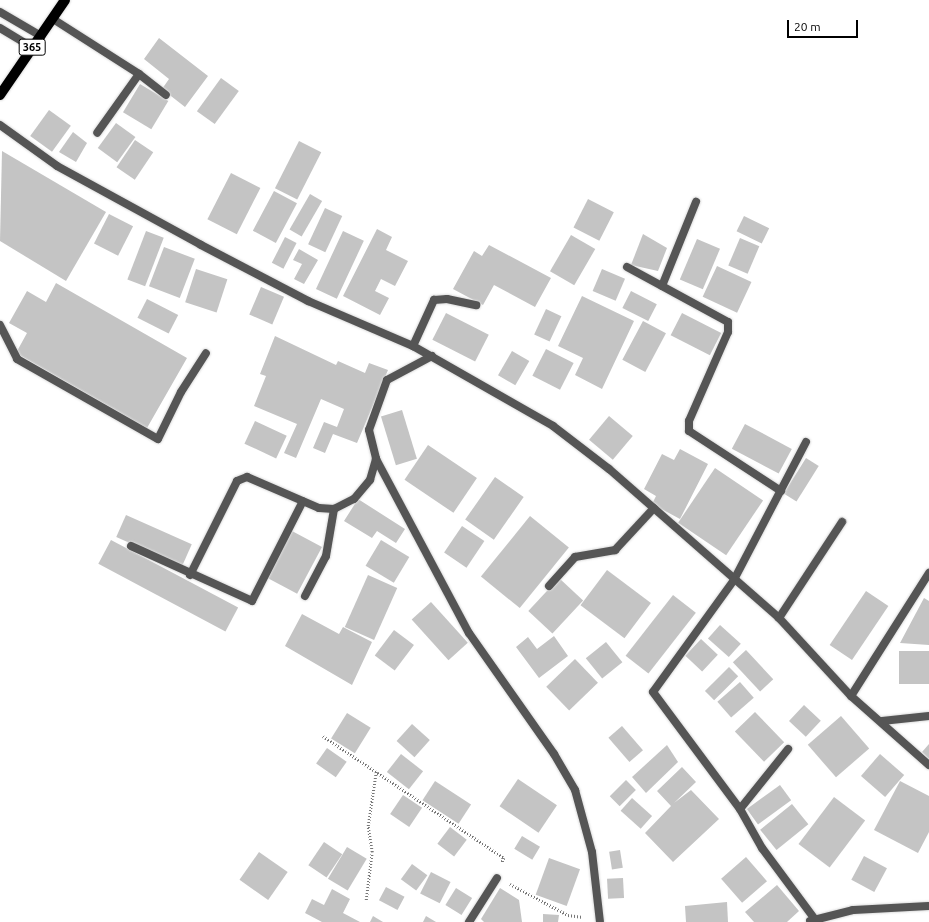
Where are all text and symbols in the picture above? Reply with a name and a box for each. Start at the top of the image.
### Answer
scale bar [789,12,860,38]
text: 20 m [794,20,821,33]
road number: 365 [18,38,46,56]

